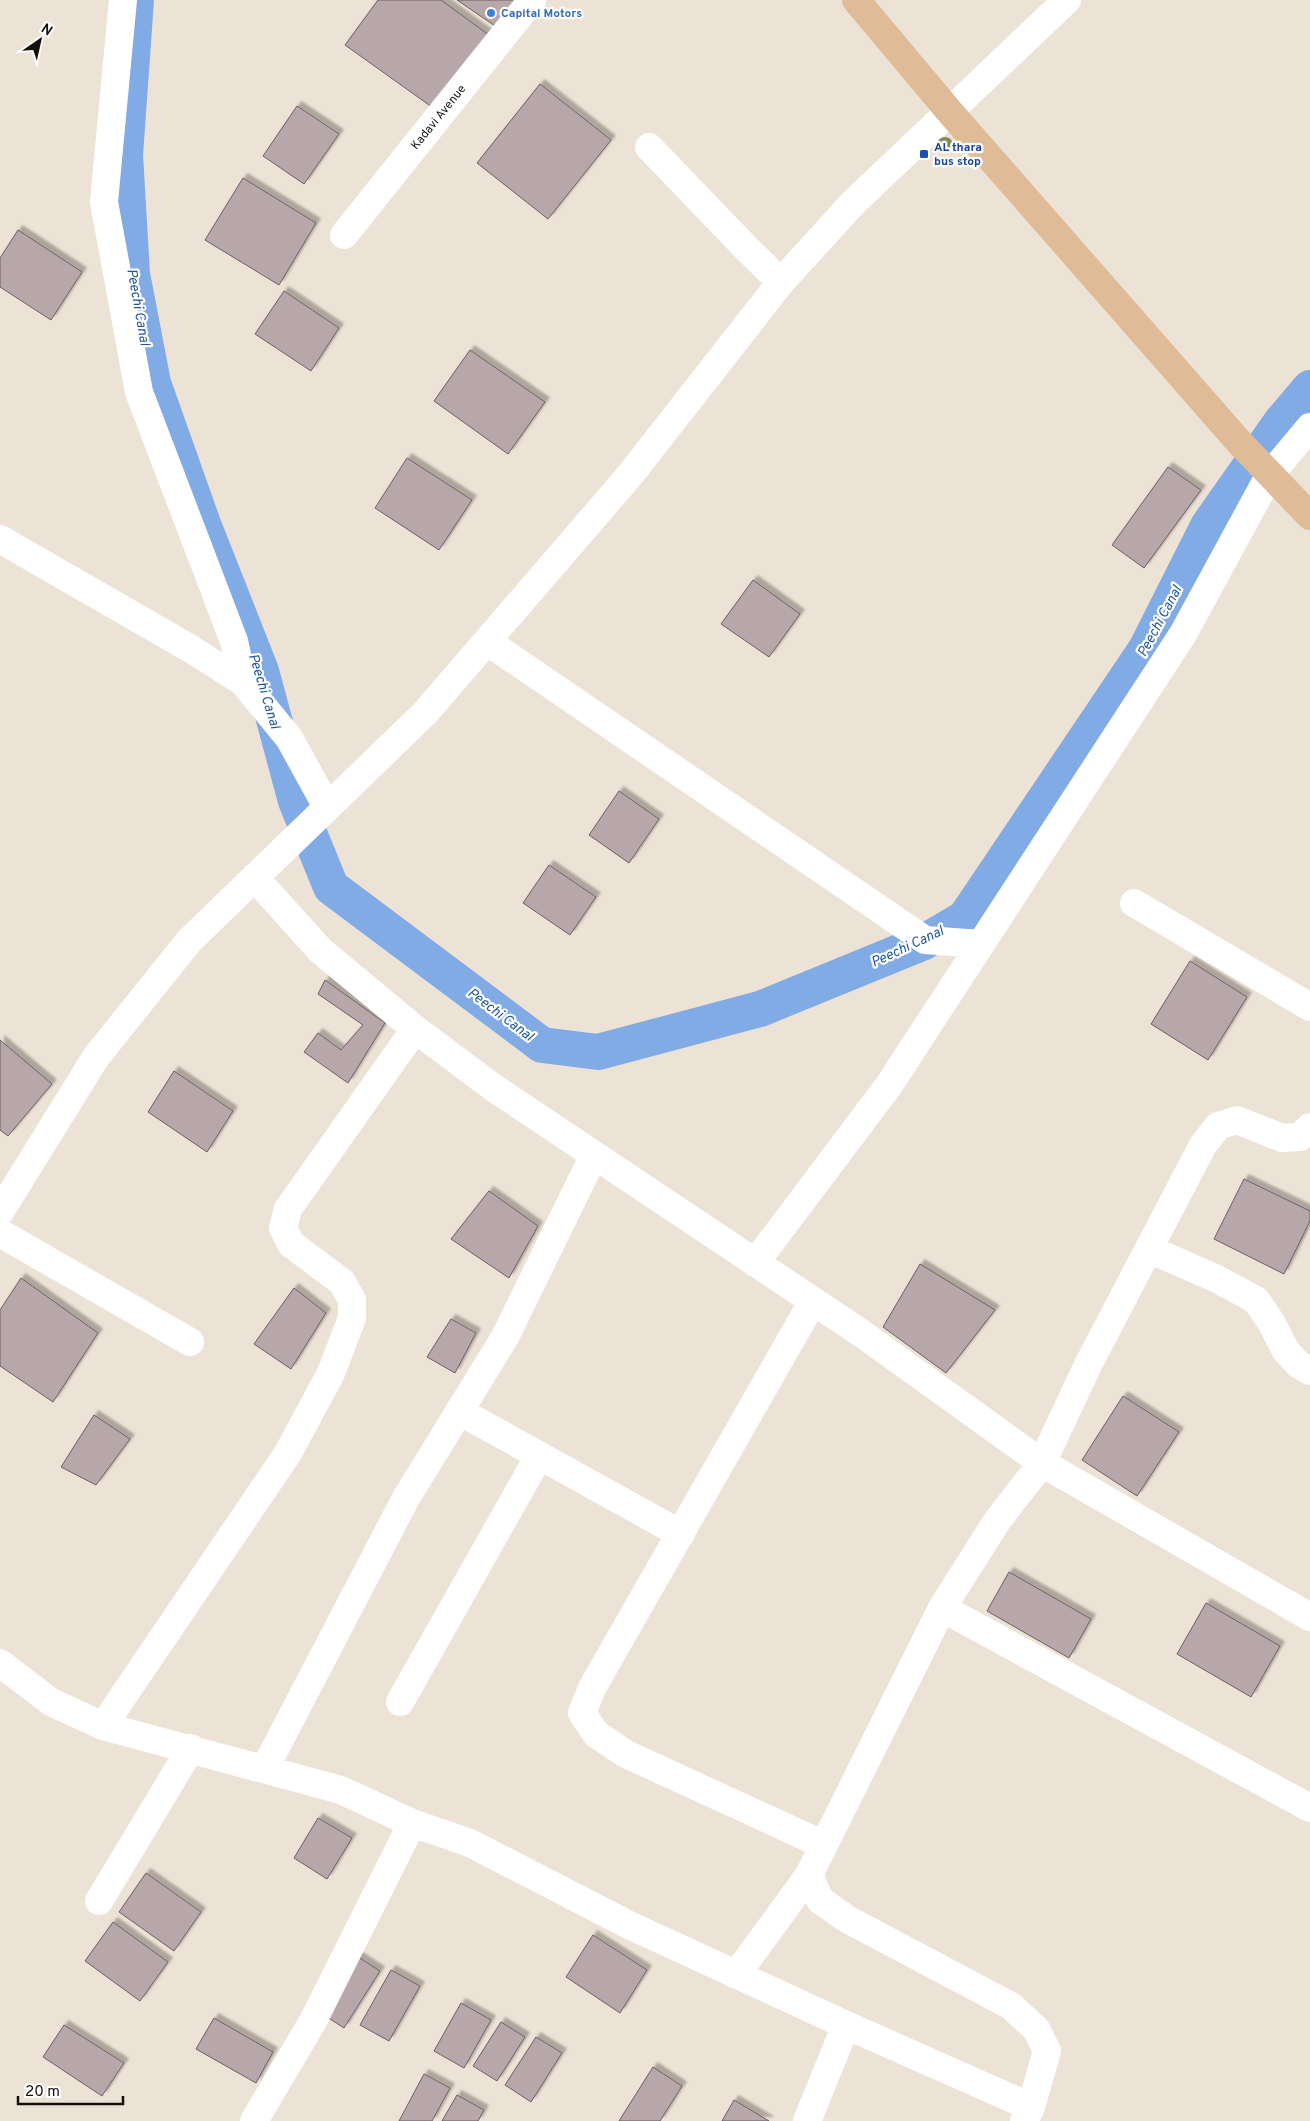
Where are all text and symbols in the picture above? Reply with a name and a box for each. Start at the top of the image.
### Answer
place label: Capital Motors [501,6,582,22]
marker: Capital Motors [485,7,497,19]
north arrow [15,15,65,65]
text: N [38,21,55,40]
street label: Kadavi Avenue [408,82,470,153]
place label: AL thara bus stop [934,140,982,170]
marker: AL thara bus stop [918,148,930,160]
water label: Peechi Canal [122,267,153,349]
water label: Peechi Canal [1135,582,1187,660]
water label: Peechi Canal [244,652,284,733]
water label: Peechi Canal [869,923,948,972]
water label: Peechi Canal [464,985,537,1046]
scale bar [18,2074,122,2106]
text: 20 m [25,2083,60,2102]

